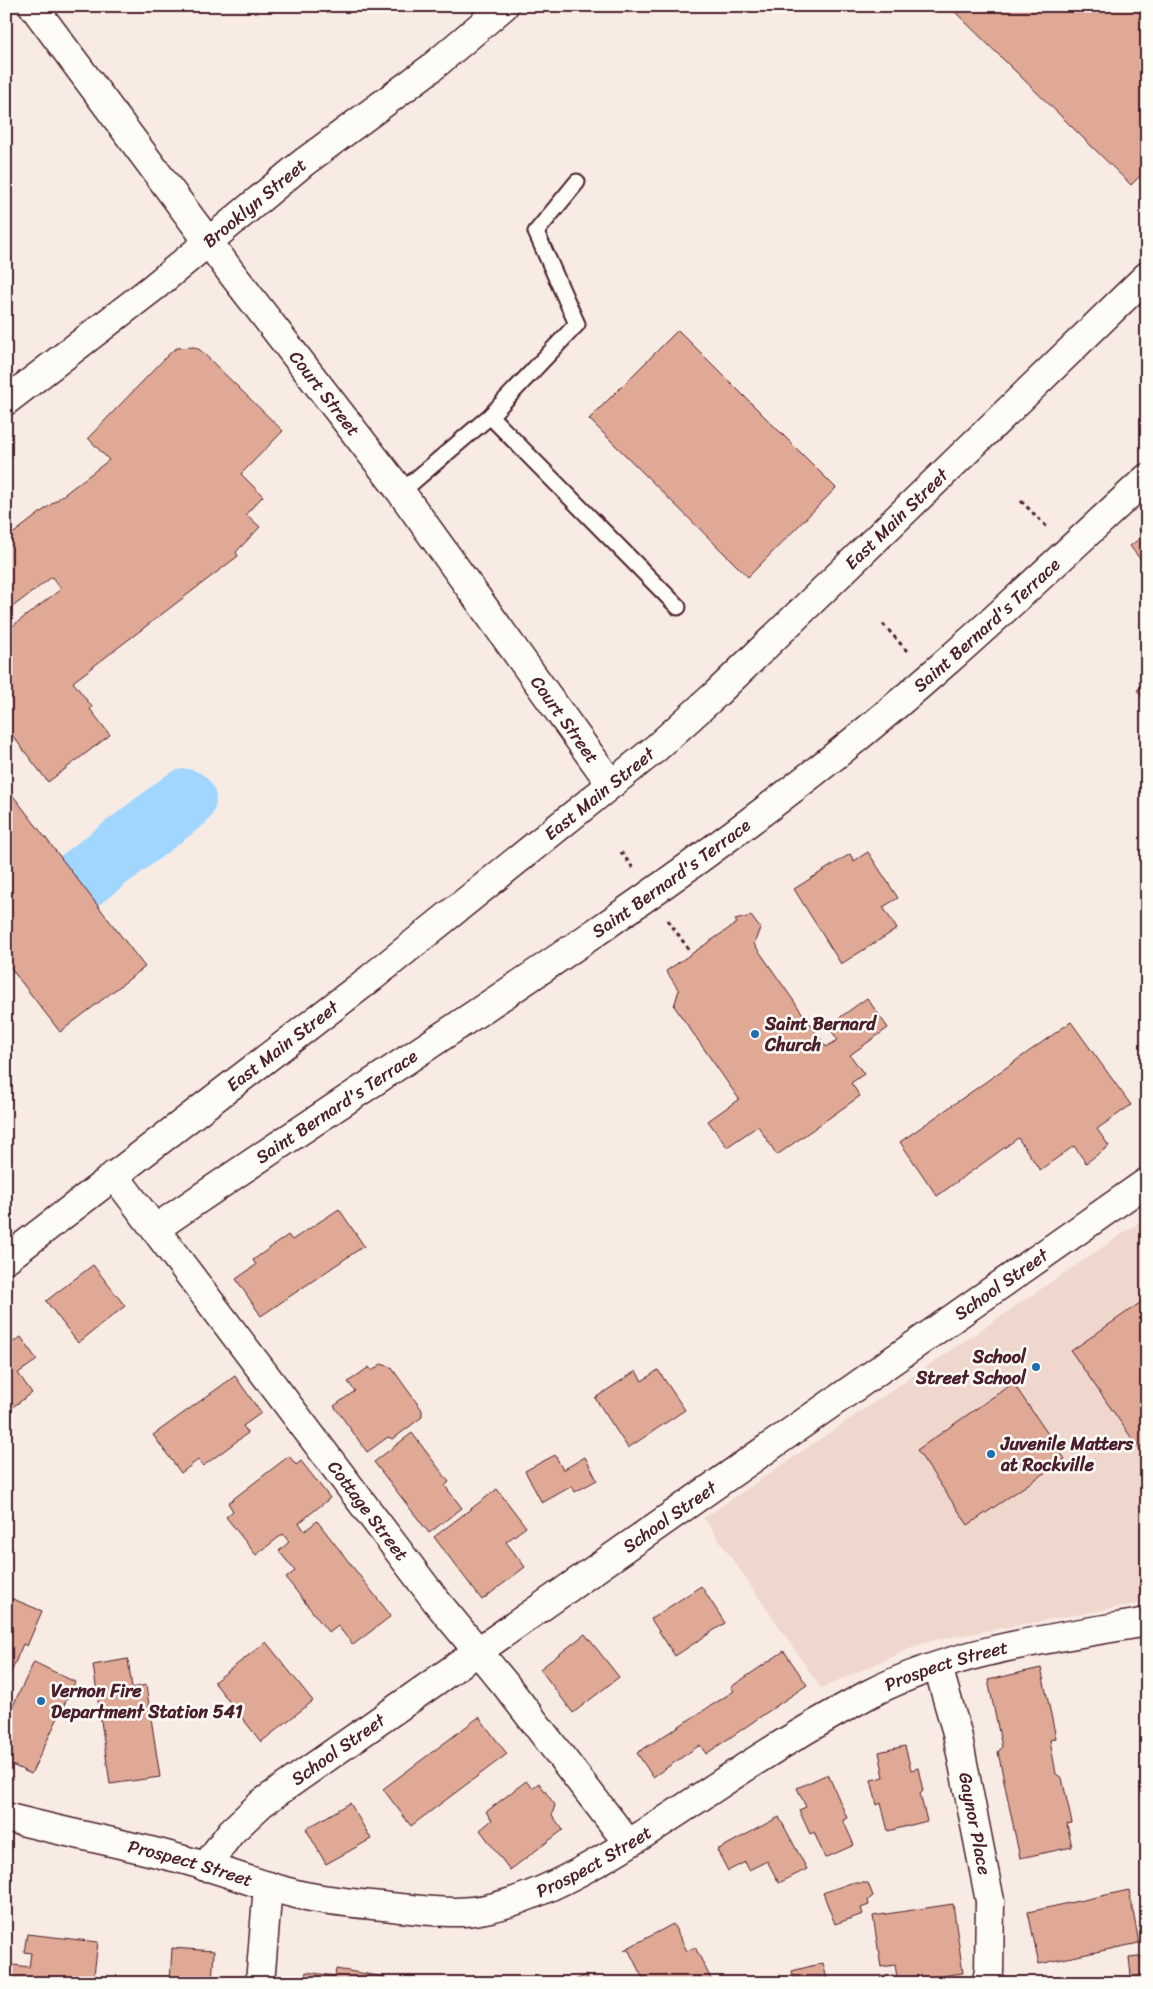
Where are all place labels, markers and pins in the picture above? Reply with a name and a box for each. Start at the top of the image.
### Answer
place label: Saint Bernard Church [764,1008,877,1061]
marker: Saint Bernard Church [749,1028,761,1040]
place label: School Street School [915,1341,1027,1394]
marker: School Street School [1030,1361,1042,1373]
place label: Juvenile Matters at Rockville [1000,1428,1134,1481]
marker: Juvenile Matters at Rockville [985,1448,997,1460]
place label: Vernon Fire Department Station 541 [51,1675,243,1728]
marker: Vernon Fire Department Station 541 [35,1695,47,1707]

